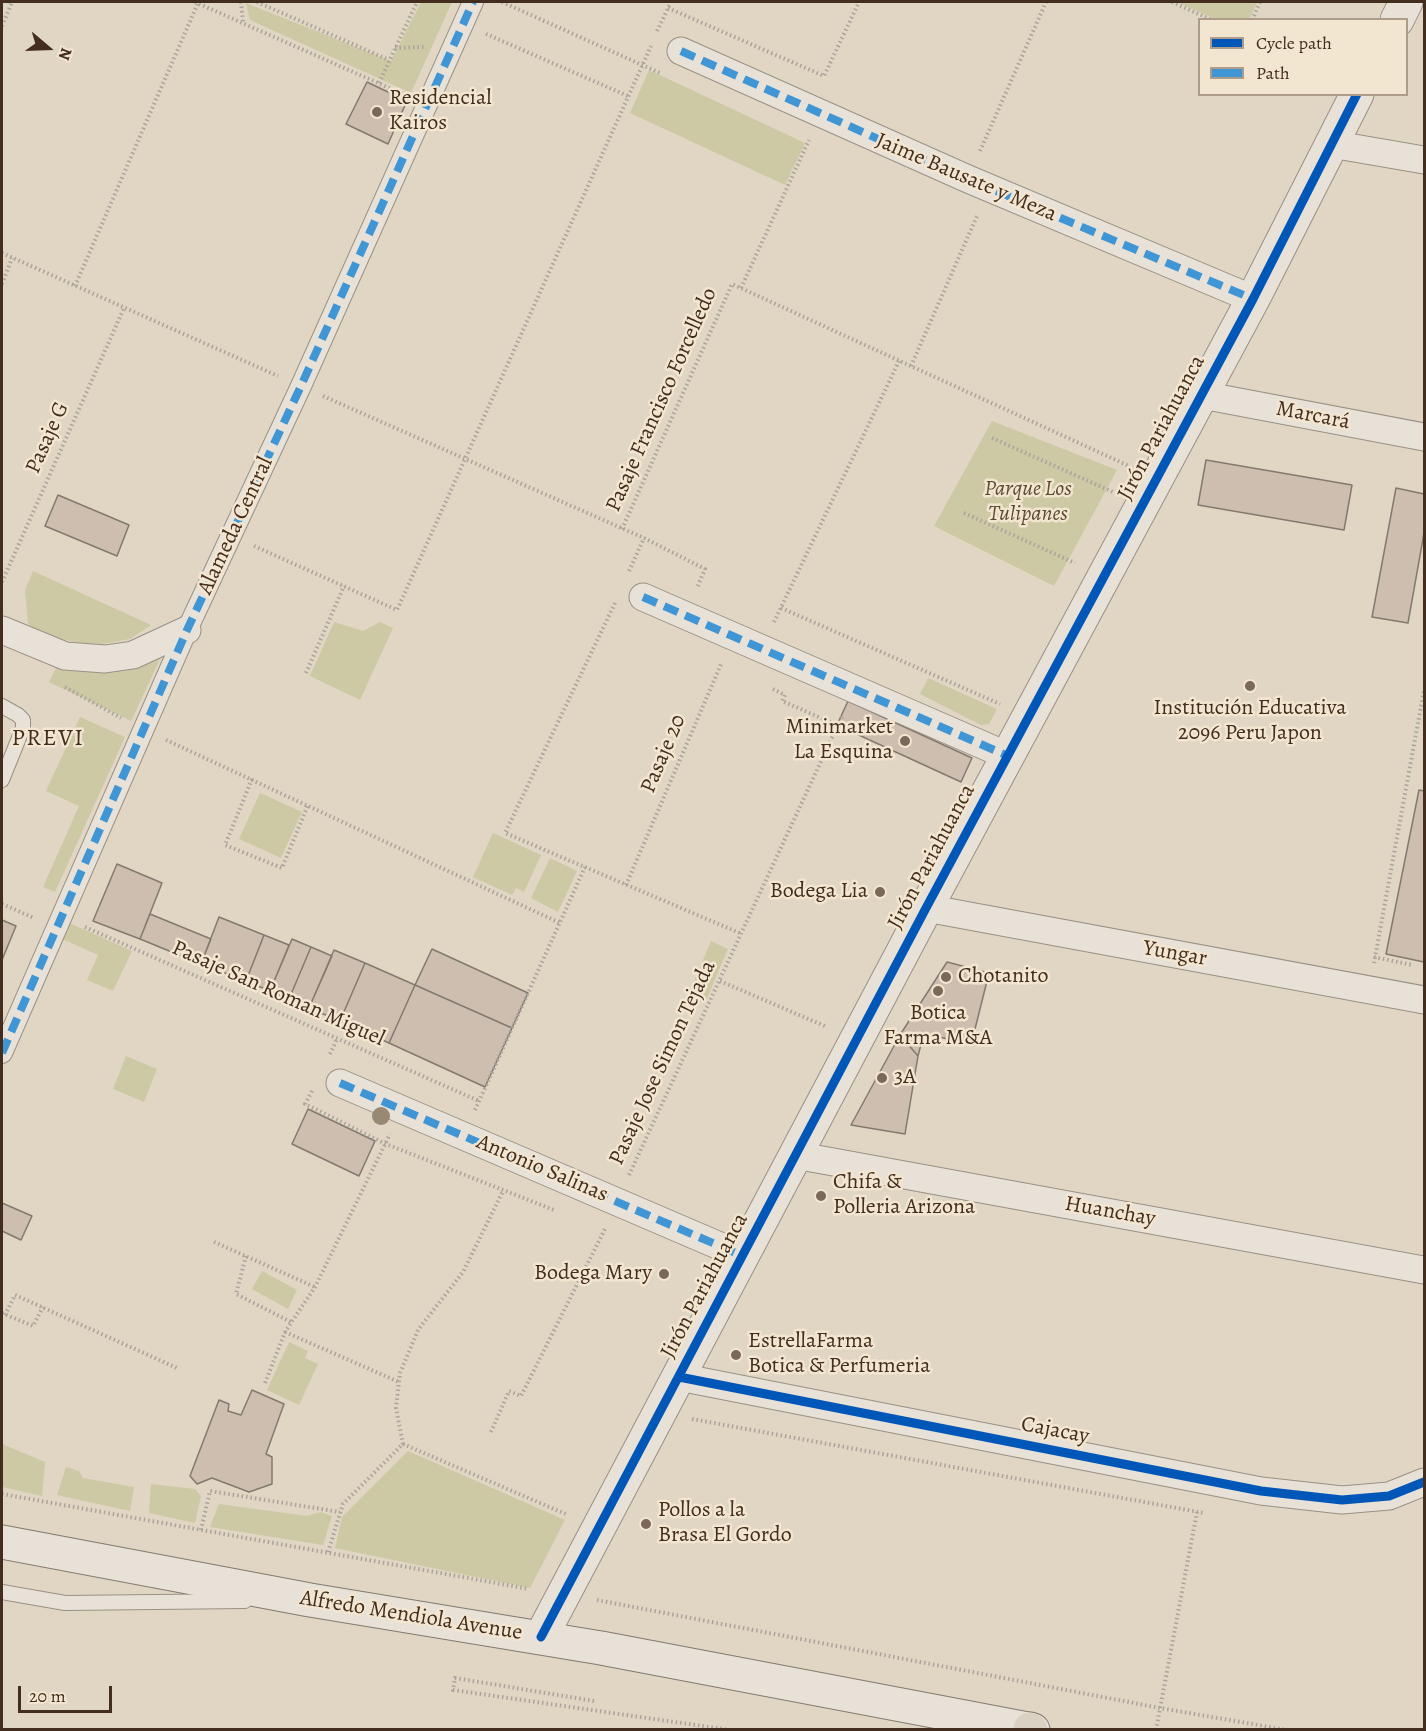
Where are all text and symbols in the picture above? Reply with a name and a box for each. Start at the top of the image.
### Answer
north arrow [18,18,78,78]
legend [1198,18,1408,96]
text: Cycle path [1256,31,1332,55]
text: N [53,45,77,63]
text: Path [1256,61,1290,85]
place label: Residencial Kairos [389,86,492,138]
marker: Residencial Kairos [370,105,384,119]
street label: Jaime Bausate y Meza [872,128,1060,228]
street label: Pasaje Francisco Forcelledo [601,284,723,516]
street label: Jirón Pariahuanca [1113,351,1211,505]
street label: Marcará [1274,396,1352,436]
street label: Pasaje G [21,398,75,478]
street label: Alameda Central [193,453,279,599]
park label: Parque Los Tulipanes [984,477,1072,528]
marker: Institución Educativa 2096 Peru Japon [1243,679,1257,693]
place label: Institución Educativa 2096 Peru Japon [1154,696,1346,748]
street label: Pasaje 20 [636,711,692,797]
place label: Minimarket La Esquina [786,715,893,766]
district label: PREVI [12,725,84,753]
marker: Minimarket La Esquina [898,734,912,748]
street label: Jirón Pariahuanca [883,780,981,934]
place label: Bodega Lia [770,879,868,905]
marker: Bodega Lia [873,885,887,899]
street label: Pasaje San Roman Miguel [168,935,388,1053]
street label: Yungar [1141,935,1209,973]
street label: Pasaje Jose Simon Tejada [604,956,722,1170]
place label: Chotanito [958,964,1048,990]
marker: Chotanito [939,970,953,984]
marker: Botica Farma M&A [931,984,945,998]
place label: Botica Farma M&A [884,1001,992,1052]
place label: 3A [894,1065,916,1091]
marker: 3A [875,1071,889,1085]
street label: Antonio Salinas [472,1129,612,1209]
place label: Chifa & Polleria Arizona [833,1170,975,1222]
marker: Chifa & Polleria Arizona [814,1189,828,1203]
street label: Huanchay [1063,1191,1157,1233]
street label: Jirón Pariahuanca [656,1209,754,1363]
place label: Bodega Mary [534,1261,652,1287]
marker: Bodega Mary [657,1267,671,1281]
place label: EstrellaFarma Botica & Perfumeria [748,1329,930,1380]
marker: EstrellaFarma Botica & Perfumeria [729,1348,743,1362]
street label: Cajacay [1019,1412,1091,1450]
place label: Pollos a la Brasa El Gordo [658,1498,792,1550]
marker: Pollos a la Brasa El Gordo [639,1517,653,1531]
street label: Alfredo Mendiola Avenue [298,1585,524,1647]
scale bar [21,1674,116,1712]
text: 20 m [29,1684,66,1708]

